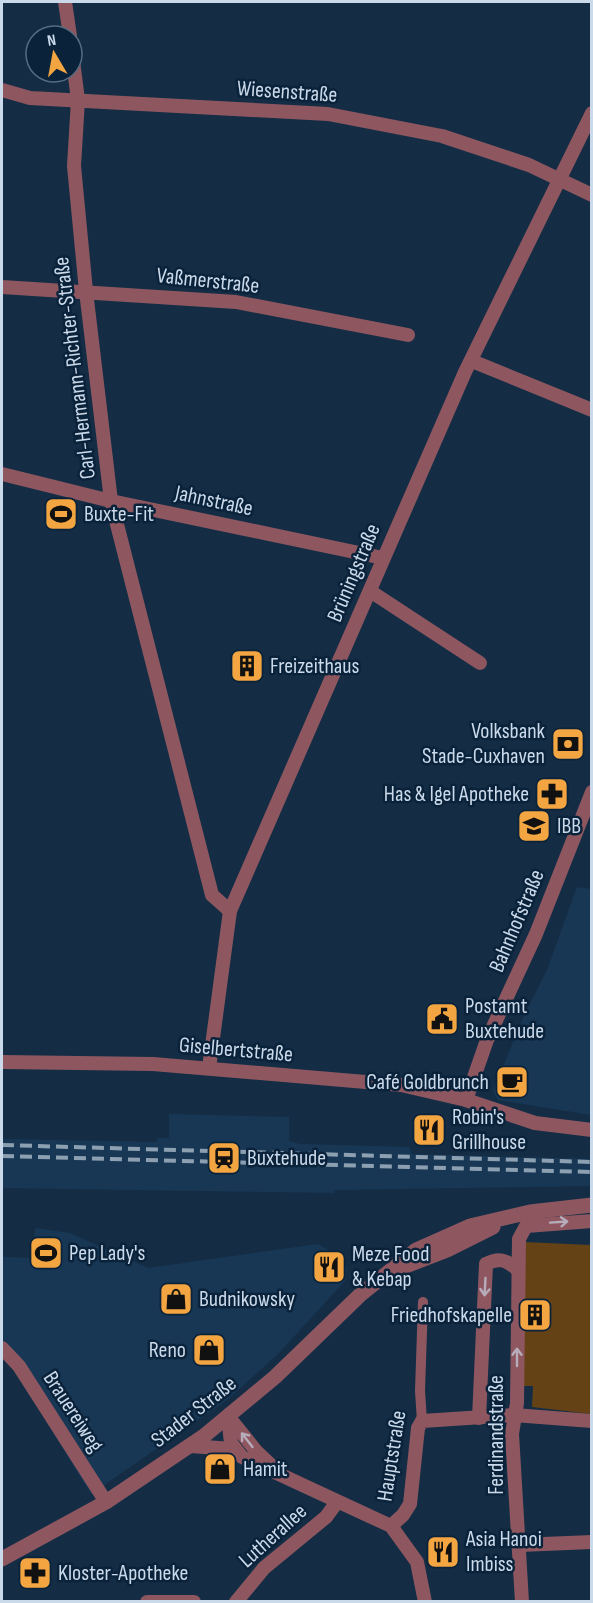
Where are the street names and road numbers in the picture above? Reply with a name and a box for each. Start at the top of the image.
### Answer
street label: Wiesenstraße [236,75,338,109]
street label: Carl-Hermann-Richter-Straße [48,255,102,481]
street label: Vaßmerstraße [155,262,261,300]
street label: Jahnstraße [172,479,255,522]
street label: Brüningstraße [321,520,387,626]
street label: Bahnhofstraße [483,866,551,976]
street label: Giselbertstraße [178,1032,294,1068]
street label: Brauereiweg [37,1366,109,1458]
street label: Stader Straße [146,1370,242,1454]
street label: Ferdinandstraße [483,1375,510,1495]
street label: Hauptstraße [371,1409,413,1503]
street label: Lutherallee [233,1498,313,1574]

